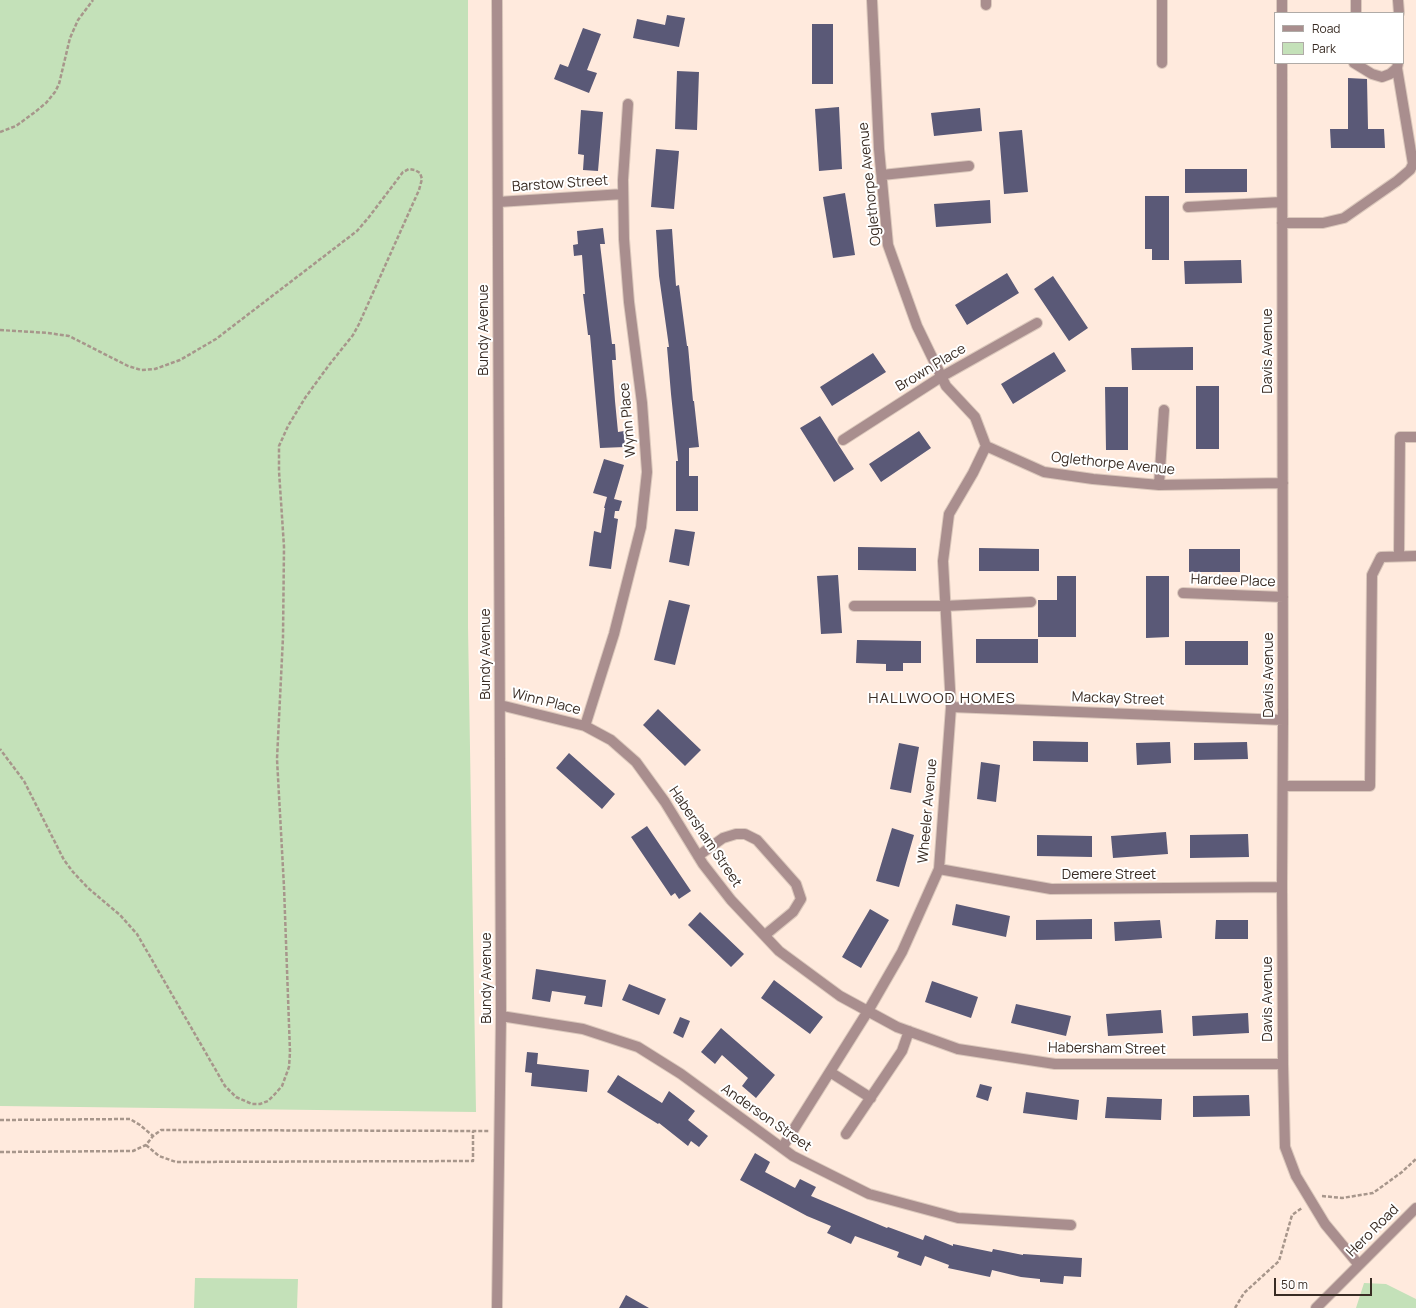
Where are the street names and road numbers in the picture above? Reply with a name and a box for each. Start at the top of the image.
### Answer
street label: Oglethorpe Avenue [855,121,885,247]
street label: Barstow Street [511,172,609,196]
street label: Bundy Avenue [476,284,492,376]
street label: Davis Avenue [1260,308,1276,394]
street label: Brown Place [893,341,969,395]
street label: Wynn Place [616,382,640,458]
street label: Oglethorpe Avenue [1050,449,1176,479]
street label: Hardee Place [1190,571,1276,591]
street label: Bundy Avenue [478,608,494,700]
street label: Davis Avenue [1261,632,1277,718]
street label: Winn Place [510,685,582,719]
street label: Mackay Street [1071,689,1165,709]
street label: Wheeler Avenue [915,758,941,864]
street label: Habersham Street [665,783,745,891]
street label: Demere Street [1062,867,1156,883]
street label: Bundy Avenue [479,932,495,1024]
street label: Davis Avenue [1260,956,1276,1042]
street label: Habersham Street [1048,1040,1166,1058]
street label: Anderson Street [718,1081,814,1155]
street label: Hero Road [1343,1201,1403,1261]

